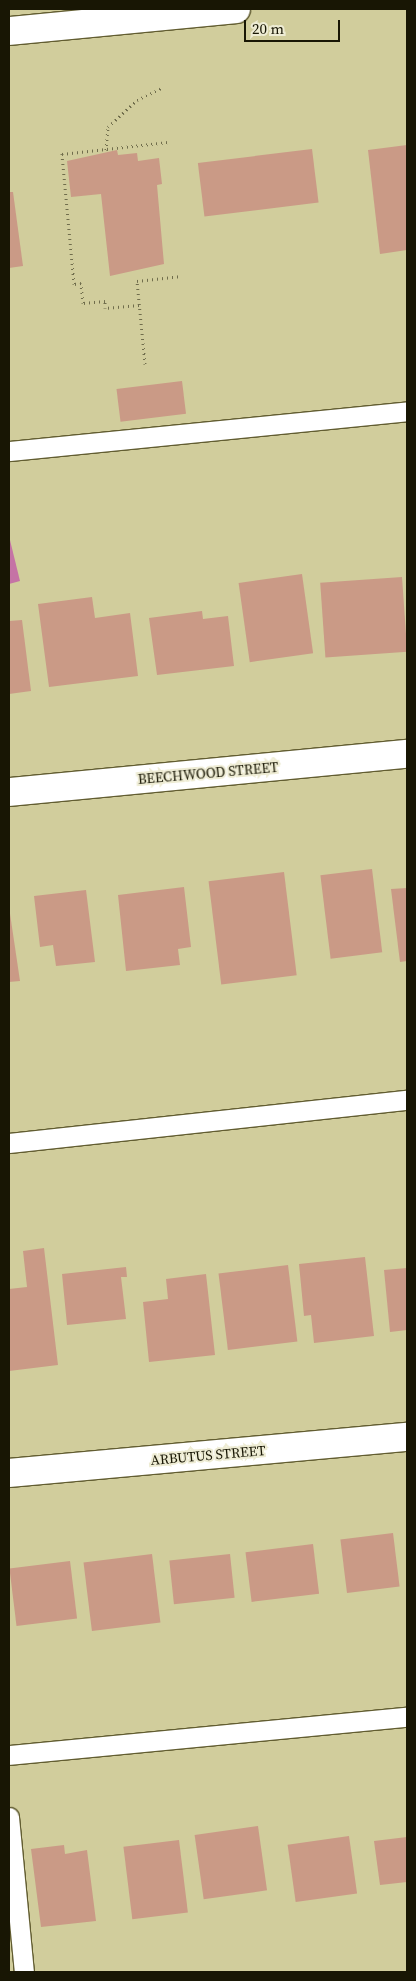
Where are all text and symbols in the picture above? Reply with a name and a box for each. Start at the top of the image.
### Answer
scale bar [246,10,342,42]
text: 20 m [252,18,284,39]
street label: BEECHWOOD STREET [137,758,279,788]
street label: ARBUTUS STREET [150,1442,266,1468]

